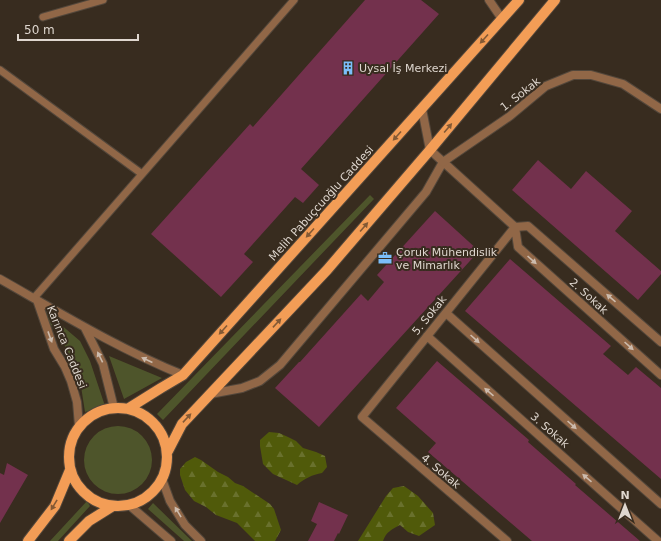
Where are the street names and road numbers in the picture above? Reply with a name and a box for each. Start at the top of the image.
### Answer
street label: 1. Sokak [498,74,543,114]
street label: Melih Pabuçcuoğlu Caddesi [266,143,376,263]
street label: 2. Sokak [567,276,611,317]
street label: 5. Sokak [410,292,450,338]
street label: Karınca Caddesi [44,304,89,391]
street label: 3. Sokak [528,410,572,451]
street label: 4. Sokak [418,451,463,492]

